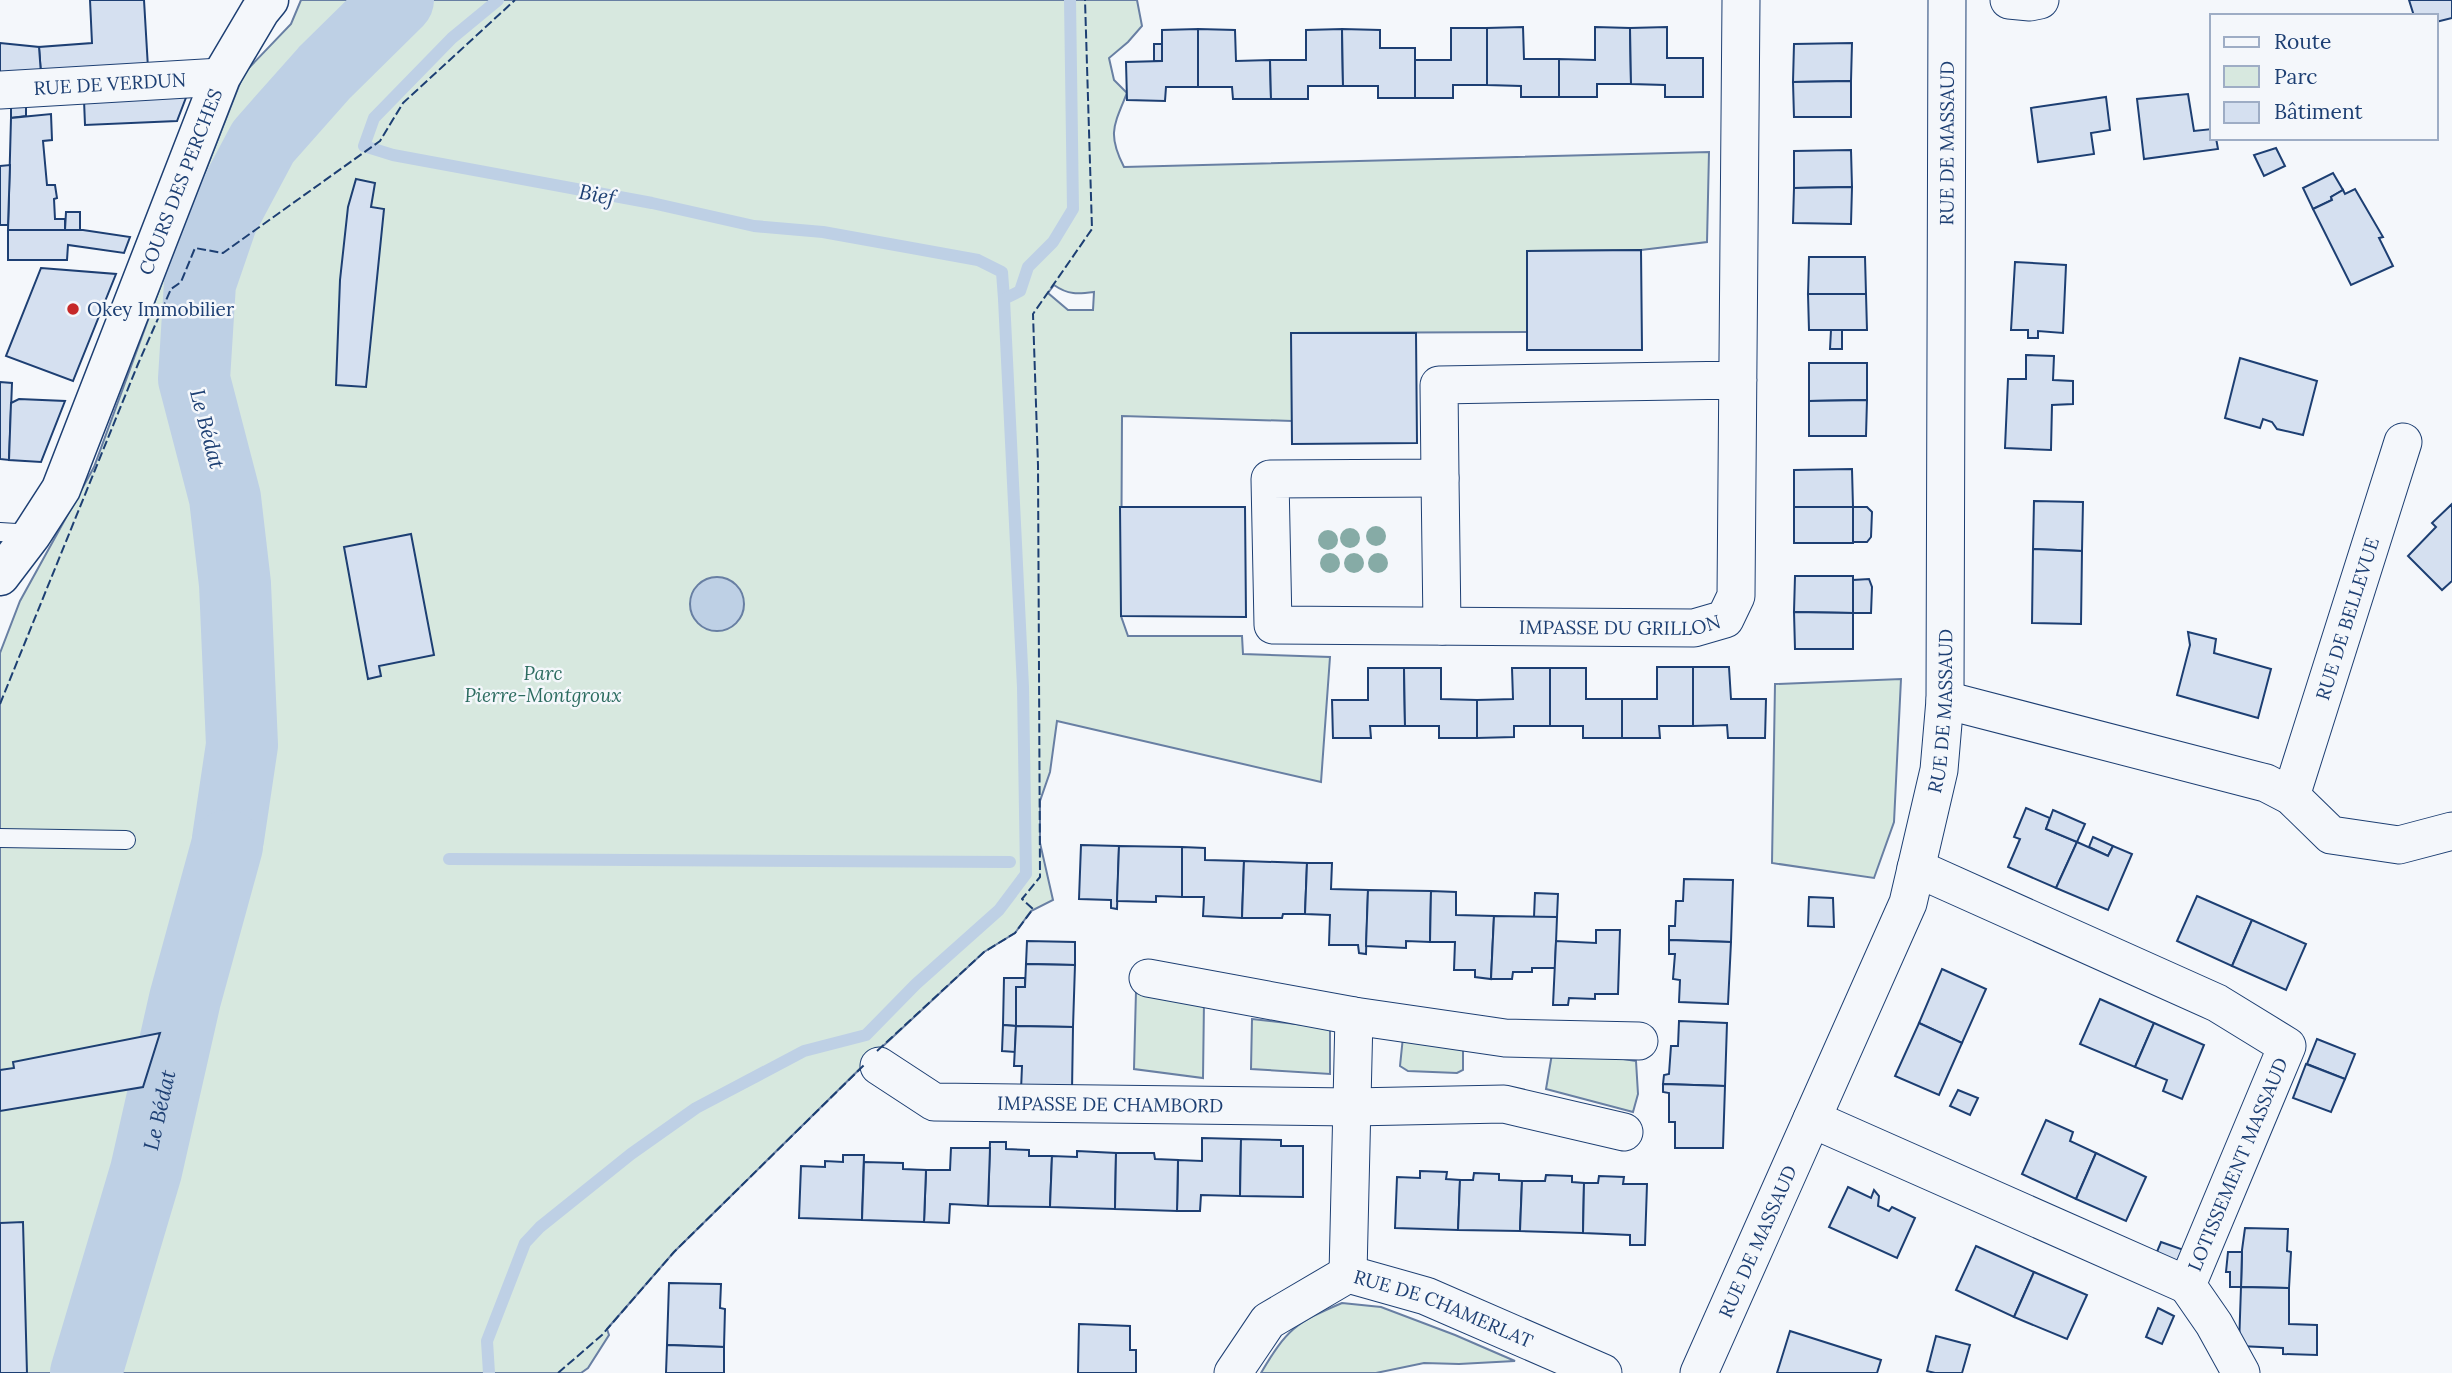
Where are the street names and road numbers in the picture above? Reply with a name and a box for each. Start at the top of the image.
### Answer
street label: RUE DE MASSAUD [1934,61,1959,226]
street label: RUE DE VERDUN [33,67,187,100]
street label: COURS DES PERCHES [133,85,227,278]
street label: RUE DE BELLEVUE [2310,534,2384,703]
street label: IMPASSE DU GRILLON [1519,609,1723,640]
street label: RUE DE MASSAUD [1922,629,1957,795]
street label: LOTISSEMENT MASSAUD [2182,1054,2293,1275]
street label: IMPASSE DE CHAMBORD [997,1091,1223,1117]
street label: RUE DE MASSAUD [1713,1161,1802,1322]
street label: RUE DE CHAMERLAT [1351,1264,1537,1353]

